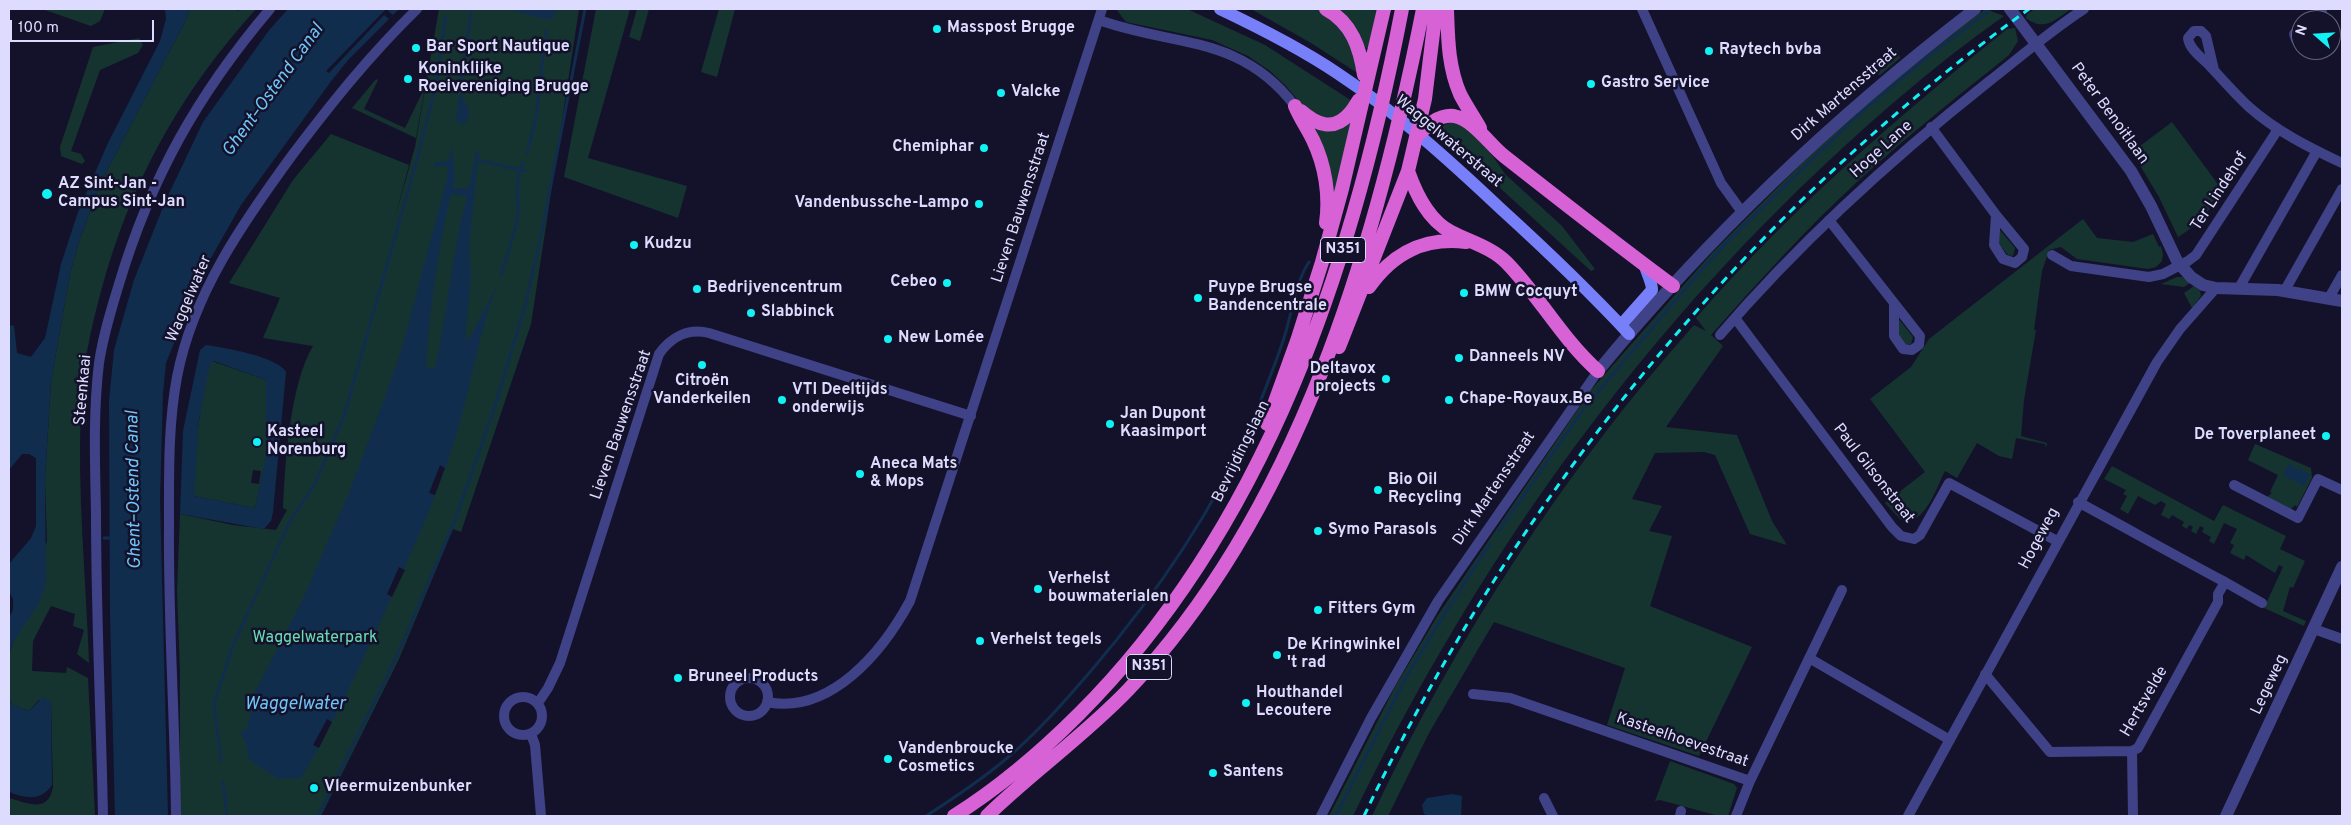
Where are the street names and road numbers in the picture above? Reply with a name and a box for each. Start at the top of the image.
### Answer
street label: Dirk Martensstraat [1788,44,1902,146]
street label: Peter Benoitlaan [2066,59,2152,169]
street label: Waggelwaterstraat [1391,92,1505,192]
street label: Hoge Lane [1847,117,1917,183]
street label: Lieven Bauwensstraat [989,130,1055,286]
street label: Ter Lindehof [2187,149,2253,235]
road number: N351 [1320,238,1366,262]
street label: Waggelwater [163,253,217,345]
street label: Lieven Bauwensstraat [587,348,657,502]
street label: Steenkaai [71,354,97,426]
street label: Bevrijdingslaan [1209,398,1275,506]
street label: Paul Gilsonstraat [1828,420,1918,528]
street label: Dirk Martensstraat [1450,428,1540,550]
street label: Hogeweg [2016,505,2064,573]
street label: Legeweg [2248,652,2292,718]
road number: N351 [1126,654,1172,680]
street label: Hertsvelde [2117,663,2173,741]
street label: Kasteelhoevestraat [1613,709,1751,773]

